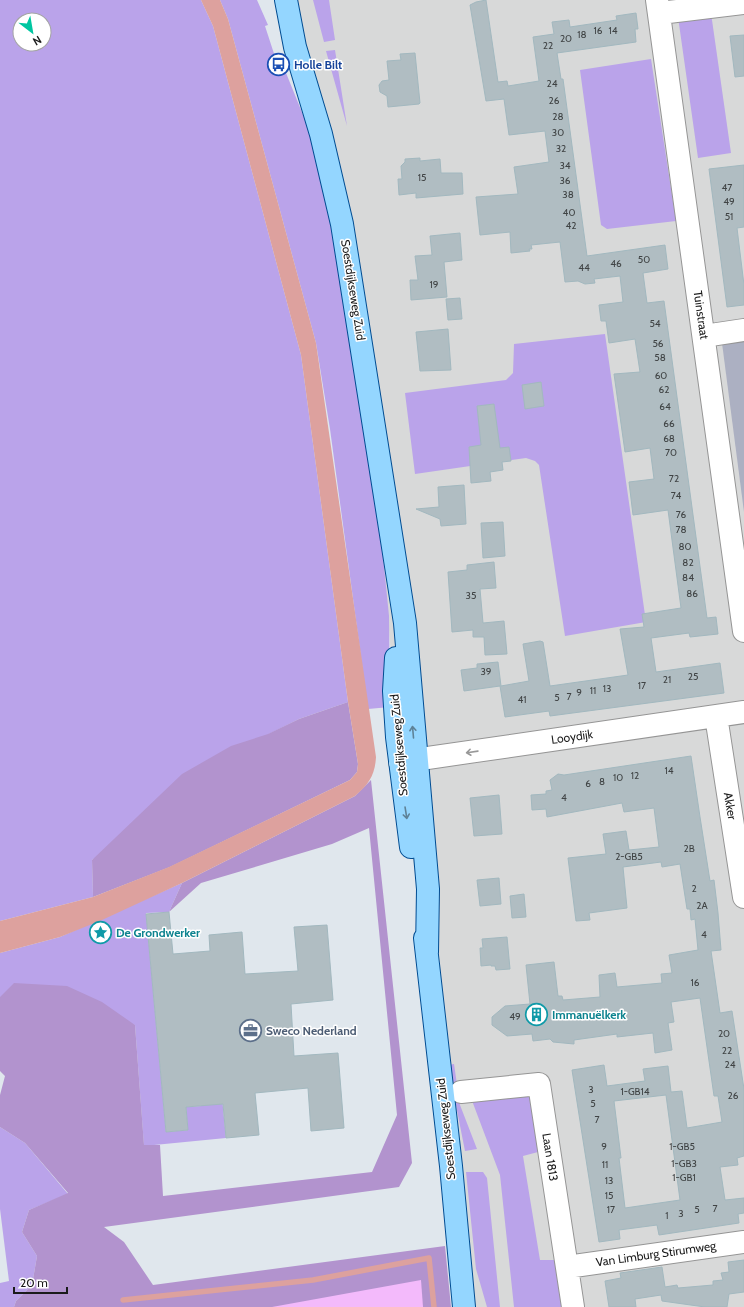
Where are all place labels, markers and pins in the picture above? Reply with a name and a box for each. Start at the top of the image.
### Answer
bus stop icon: Holle Bilt [266,52,292,78]
place label: Holle Bilt [294,57,342,72]
place icon: De Grondwerker [87,920,113,946]
place label: De Grondwerker [116,925,200,940]
building icon: Immanuëlkerk [523,1002,549,1028]
place label: Immanuëlkerk [552,1007,626,1022]
office icon: Sweco Nederland [237,1018,263,1044]
place label: Sweco Nederland [266,1023,357,1038]

